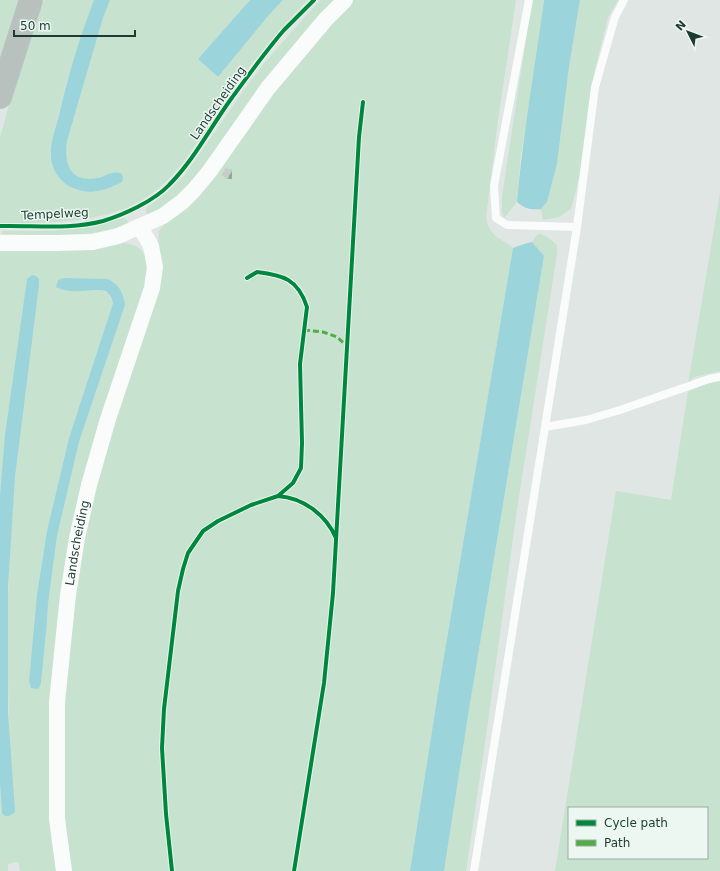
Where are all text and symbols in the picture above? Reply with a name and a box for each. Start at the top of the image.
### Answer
scale bar [14,12,135,38]
north arrow [668,12,708,52]
text: N [673,18,689,33]
text: 50 m [20,19,51,33]
street label: Landscheiding [187,64,249,142]
street label: Tempelweg [20,205,89,223]
street label: Landscheiding [63,499,92,587]
legend [568,807,708,859]
text: Cycle path [604,816,668,830]
text: Path [604,836,630,850]

